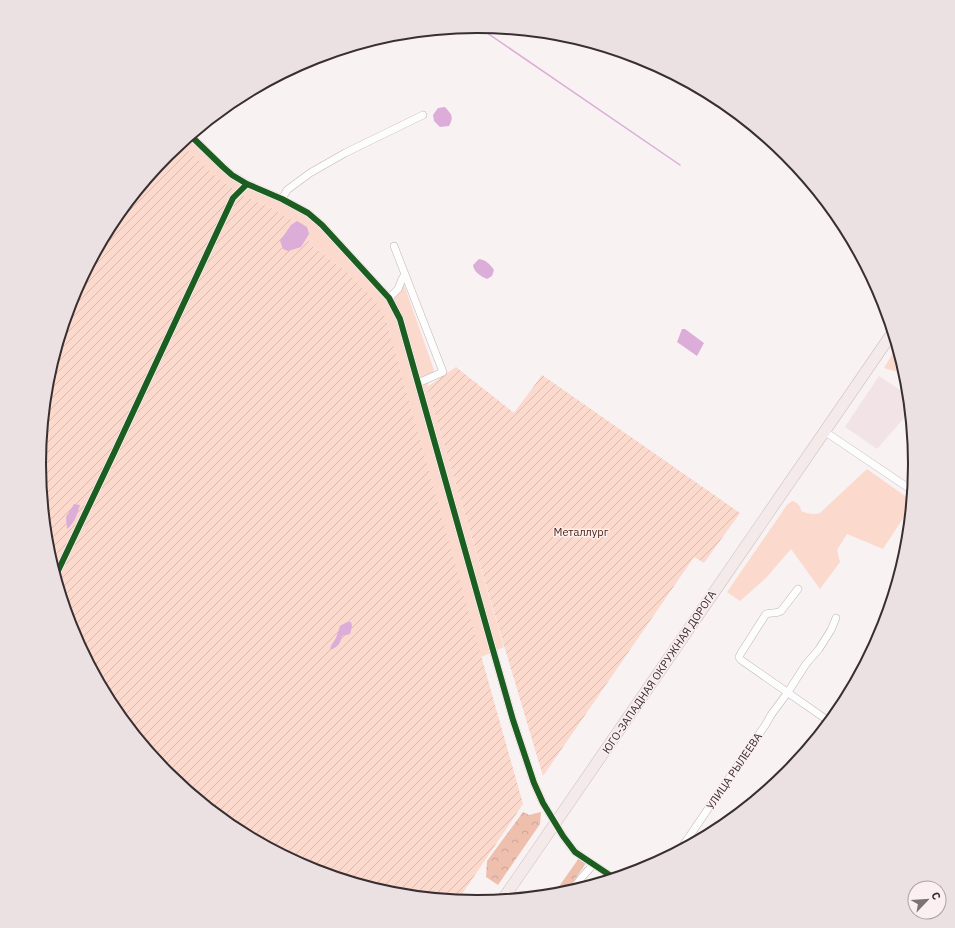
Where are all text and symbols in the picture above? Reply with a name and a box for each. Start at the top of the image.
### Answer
park label: Металлург [554,525,609,539]
street label: ЮГО-ЗАПАДНАЯ ОКРУЖНАЯ ДОРОГА [599,588,719,756]
street label: УЛИЦА РЫЛЕЕВА [703,730,765,812]
north arrow [907,880,947,920]
text: С [928,890,944,902]

